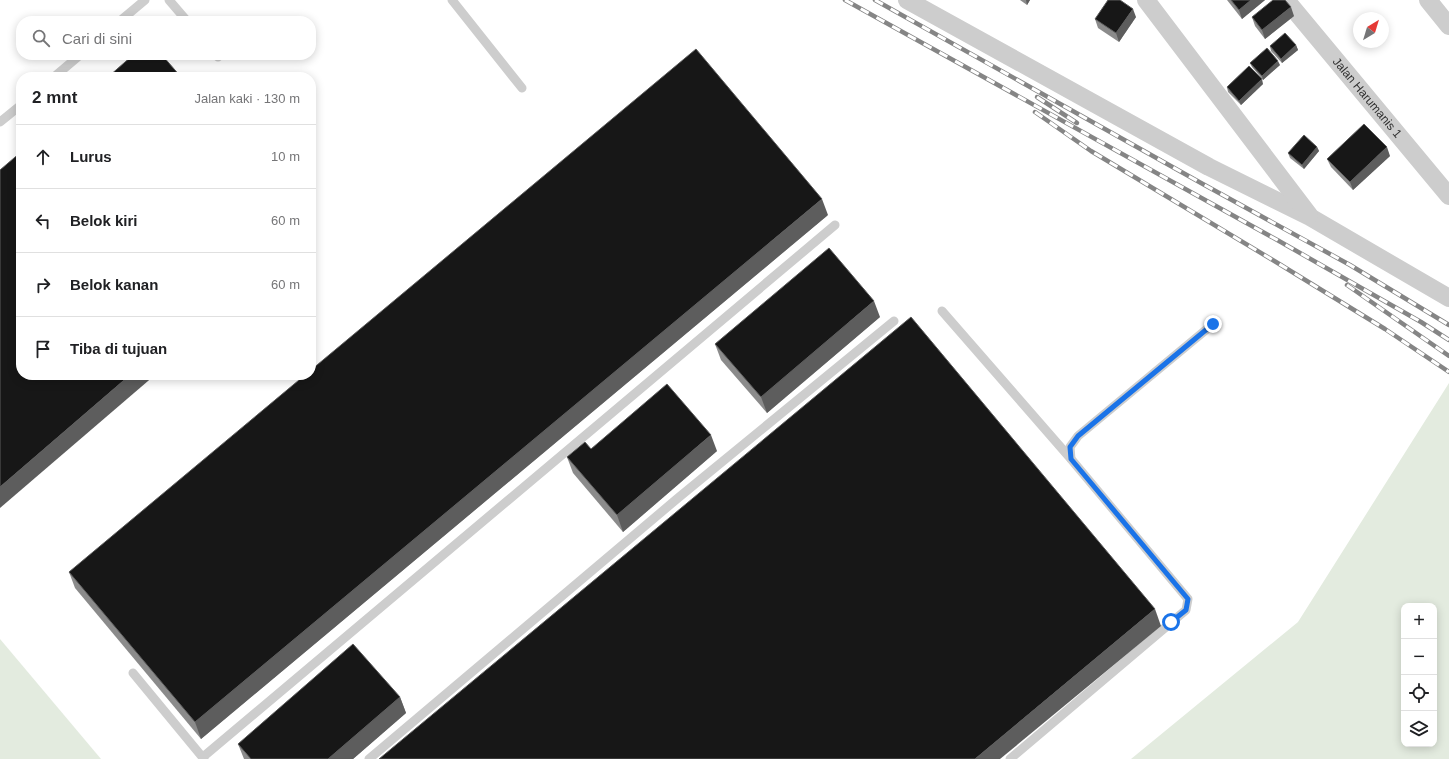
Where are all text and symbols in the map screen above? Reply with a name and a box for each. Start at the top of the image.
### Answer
north arrow [1353,12,1389,48]
search box [16,16,316,60]
icon: search [30,27,52,49]
text: Cari di sini [62,30,132,47]
street label: Jalan Harumanis 1 [1330,55,1405,141]
text: 2 mnt [32,88,77,107]
text: Jalan kaki · 130 m [195,91,300,106]
icon: ahead [32,146,54,168]
text: Lurus [70,148,112,165]
text: 10 m [271,149,300,164]
icon: left [32,210,54,232]
text: Belok kiri [70,212,138,229]
text: 60 m [271,213,300,228]
icon: right [32,274,54,296]
text: Belok kanan [70,276,158,293]
text: 60 m [271,277,300,292]
route end [1204,315,1222,333]
icon: arrive [32,338,54,360]
text: Tiba di tujuan [70,340,167,357]
map controls [1401,603,1437,747]
button: + [1401,603,1437,639]
route start [1162,613,1180,631]
button: − [1401,639,1437,675]
button: locate [1401,675,1437,711]
button: layers [1401,711,1437,747]

